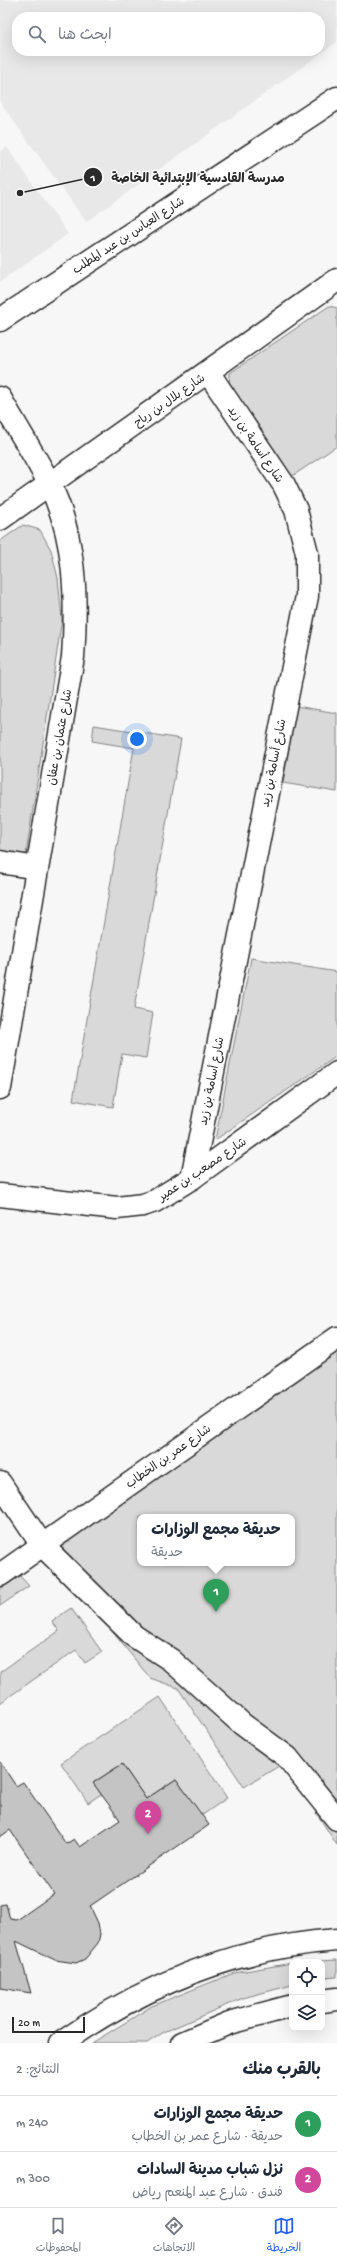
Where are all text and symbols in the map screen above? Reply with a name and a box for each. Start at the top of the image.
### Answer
search box [12,12,325,56]
icon: search [26,23,48,45]
text: ابحث هنا [58,27,112,45]
callout: مدرسة القادسية الإبتدائية الخاصة [83,165,292,190]
text: مدرسة القادسية الإبتدائية الخاصة [111,171,285,187]
text: 1 [90,172,96,186]
street label: شارع العباس بن عبد المطلب [70,195,188,278]
street label: شارع بلال بن رباح [132,372,208,431]
street label: شارع أسامة بن زيد [223,403,287,486]
street label: شارع عثمان بن عفان [46,688,76,786]
street label: شارع أسامة بن زيد [258,718,290,809]
your location [127,729,147,749]
street label: شارع أسامة بن زيد [196,1036,228,1127]
street label: شارع مصعب بن عمير [155,1136,250,1206]
street label: شارع عمر بن الخطاب [123,1422,215,1492]
popup [137,1514,295,1566]
text: حديقة مجمع الوزارات [151,1522,281,1540]
text: حديقة [151,1546,183,1561]
pin: 1 [203,1579,229,1612]
pin: 2 [135,1801,161,1834]
map controls [289,1959,325,2031]
button: locate [289,1959,325,1995]
button: layers [289,1995,325,2031]
scale bar [12,2015,85,2034]
text: 20 m [18,2018,40,2030]
text: بالقرب منك [242,2061,321,2081]
text: النتائج: 2 [16,2063,60,2078]
text: حديقة مجمع الوزارات [154,2106,283,2124]
text: 240 m [16,2116,48,2131]
text: 1 [305,2116,311,2131]
text: حديقة · شارع عمر بن الخطاب [131,2130,283,2145]
text: نزل شباب مدينة السادات [137,2162,283,2180]
text: 300 m [16,2172,50,2187]
text: 2 [305,2172,311,2187]
text: فندق · شارع عبد المنعم رياض [132,2186,283,2201]
tab: المحفوظات [36,2215,81,2257]
tab: الاتجاهات [153,2215,195,2257]
tab: الخريطة [267,2215,301,2257]

